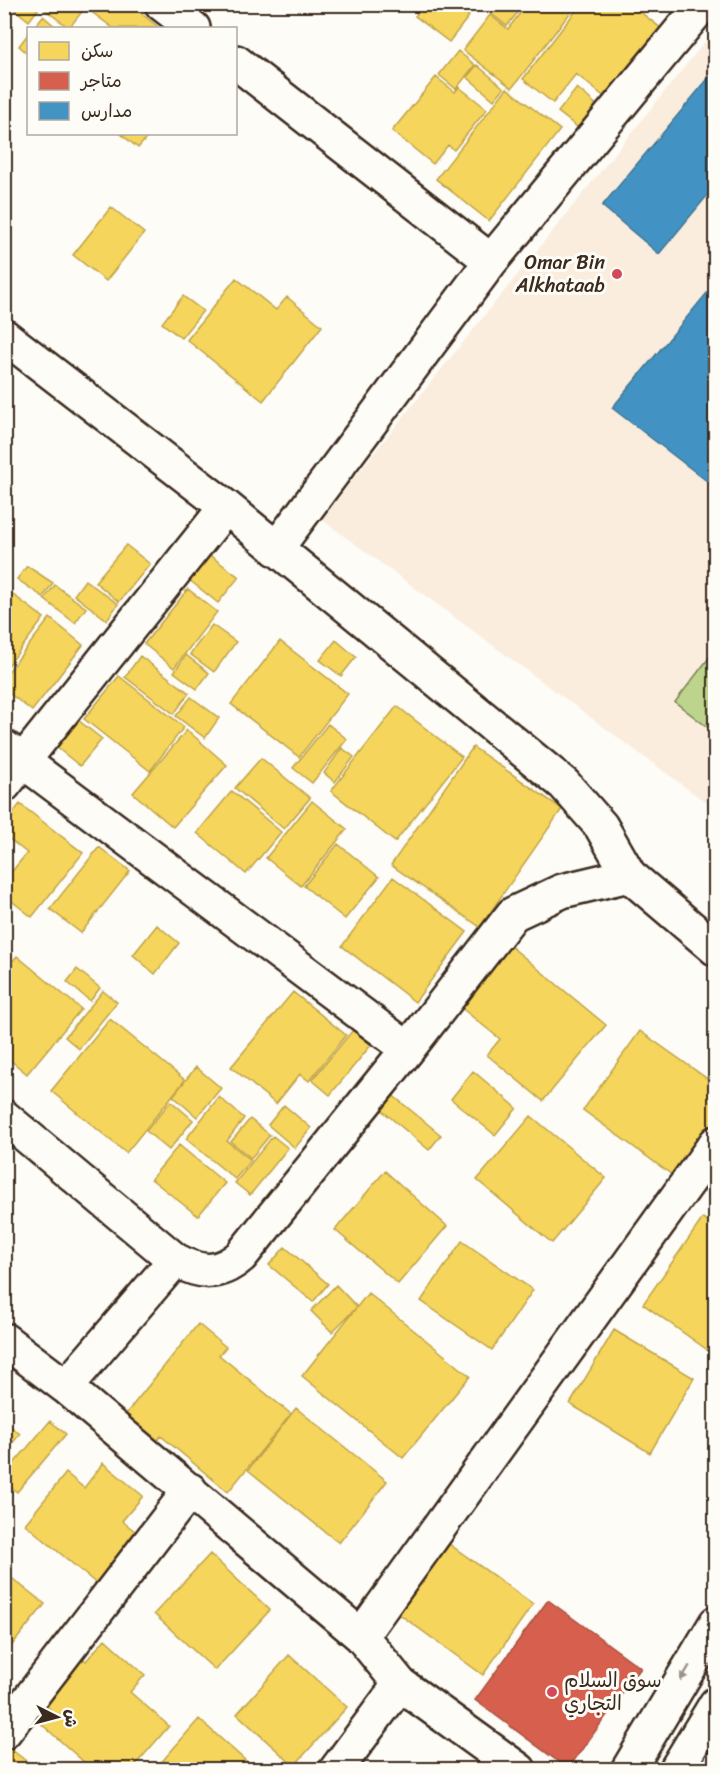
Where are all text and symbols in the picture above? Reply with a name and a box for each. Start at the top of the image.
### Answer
legend [27,27,237,135]
text: سكن [81,35,113,67]
text: متاجر [79,65,122,97]
text: مدارس [81,95,132,127]
place label: Omar Bin Alkhataab [515,245,605,303]
marker: Omar Bin Alkhataab [610,267,624,281]
place label: سوق السلام التجاري [564,1663,662,1721]
one-way arrow [680,1665,691,1681]
marker: سوق السلام التجاري [545,1685,559,1699]
north arrow [27,1687,87,1747]
text: ش [56,1708,87,1729]

